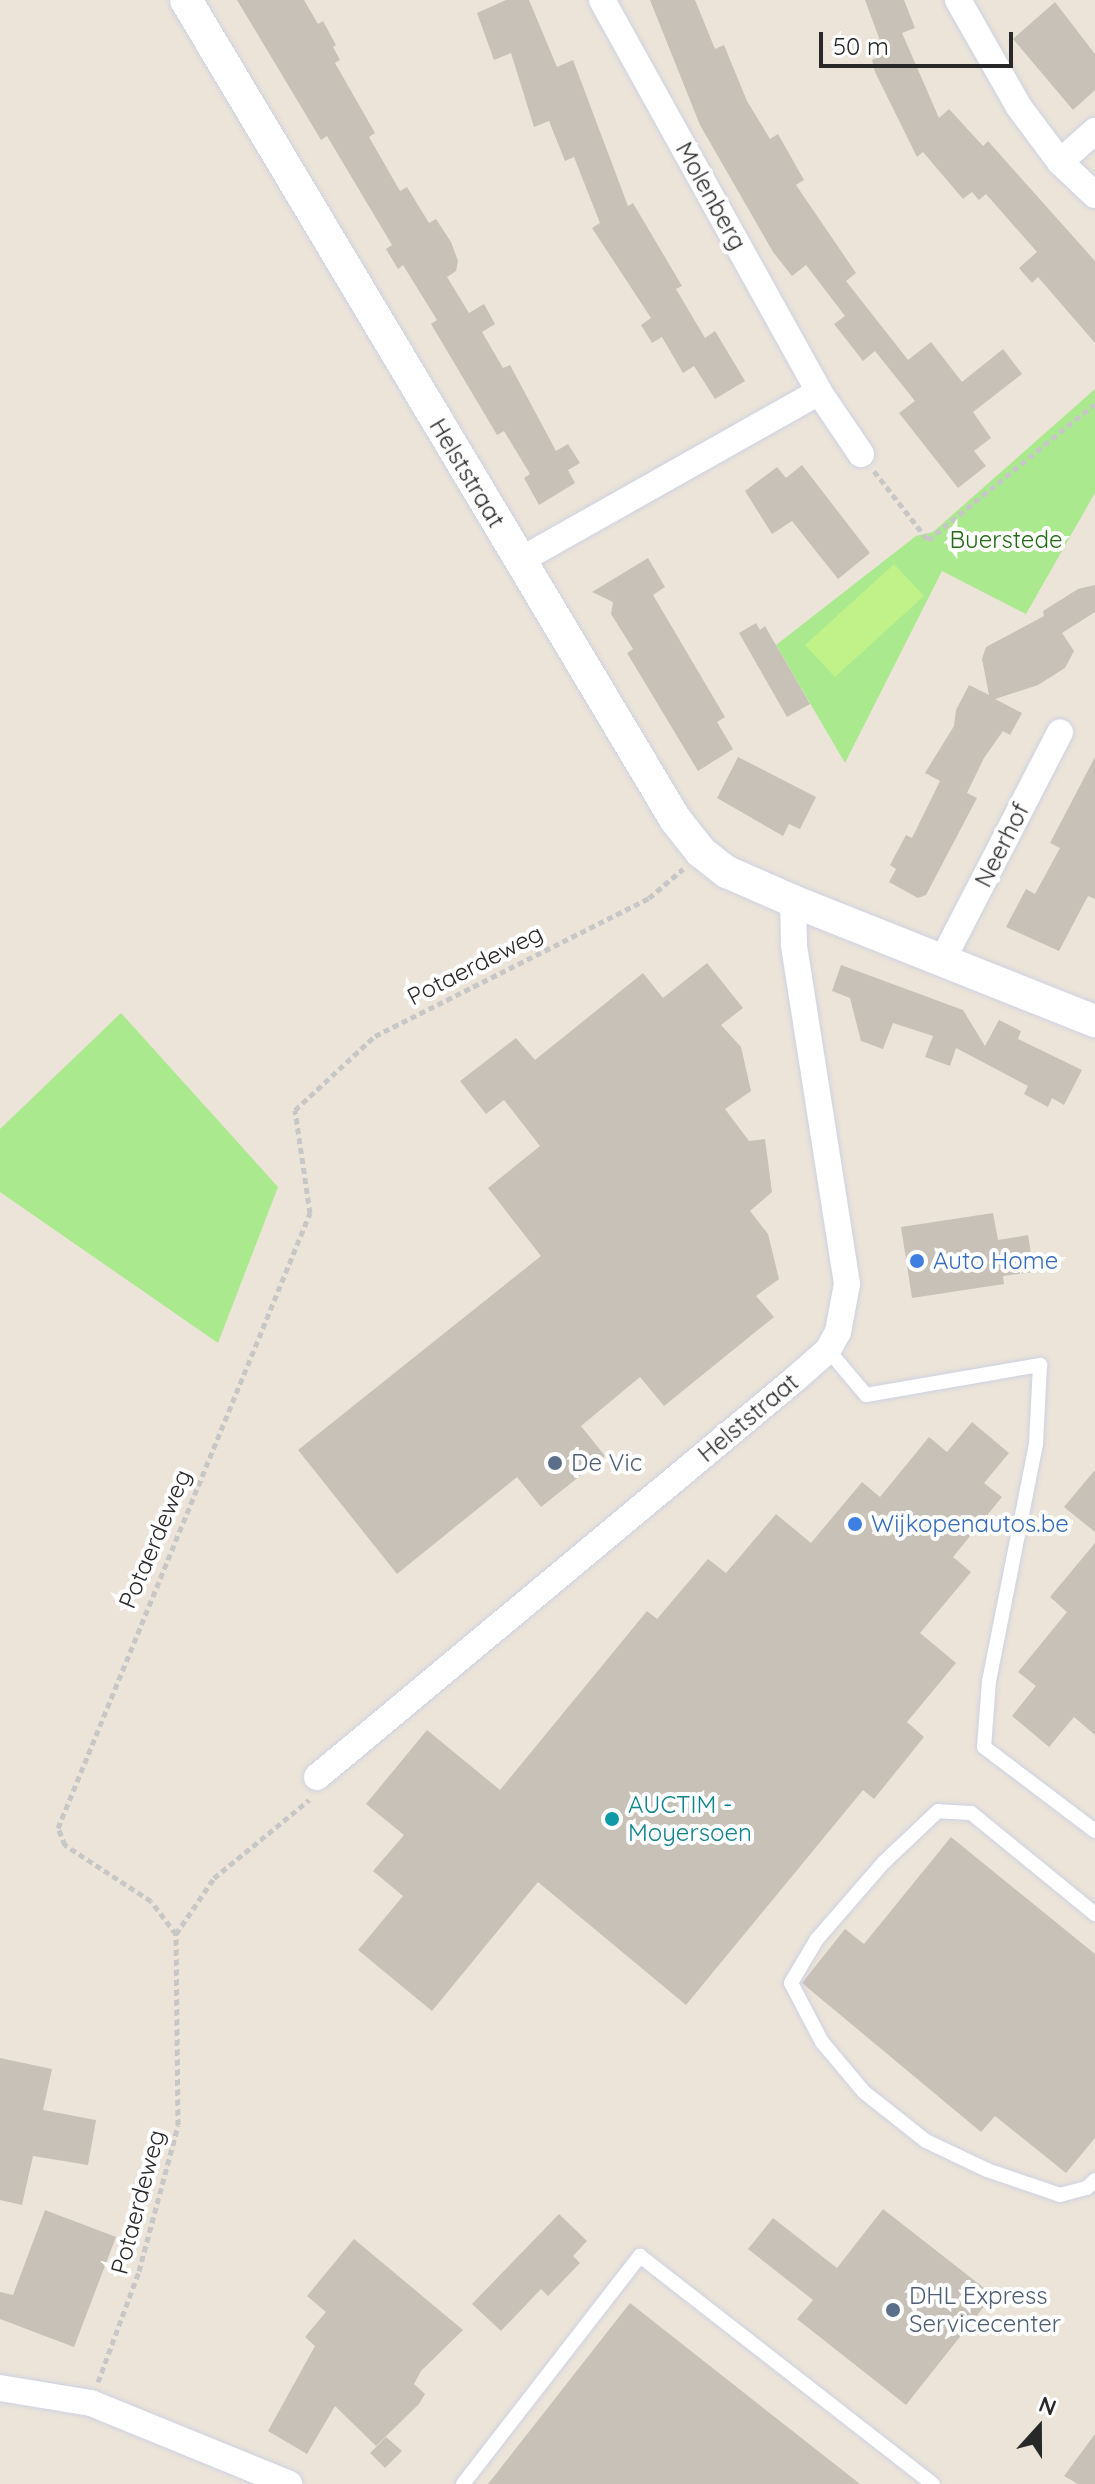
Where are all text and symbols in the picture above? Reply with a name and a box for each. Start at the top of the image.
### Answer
scale bar [823,16,1017,66]
text: 50 m [833,31,889,61]
street label: Molenberg [670,137,752,255]
street label: Helststraat [423,413,511,533]
park label: Buerstede [949,526,1063,554]
street label: Neerhof [969,798,1035,892]
street label: Potaerdeweg [402,919,548,1011]
place label: Auto Home [933,1247,1058,1275]
marker: Auto Home [908,1252,926,1270]
street label: Helststraat [692,1368,804,1468]
place label: De Vic [571,1449,642,1477]
marker: De Vic [546,1454,564,1472]
street label: Potaerdeweg [113,1465,197,1613]
place label: Wijkopenautos.be [871,1510,1069,1538]
marker: Wijkopenautos.be [846,1515,864,1533]
place label: AUCTIM - Moyersoen [628,1791,752,1847]
marker: AUCTIM - Moyersoen [603,1810,621,1828]
street label: Potaerdeweg [105,2127,171,2277]
place label: DHL Express Servicecenter [909,2282,1061,2338]
marker: DHL Express Servicecenter [884,2301,902,2319]
north arrow [999,2388,1079,2468]
text: N [1035,2390,1060,2422]

